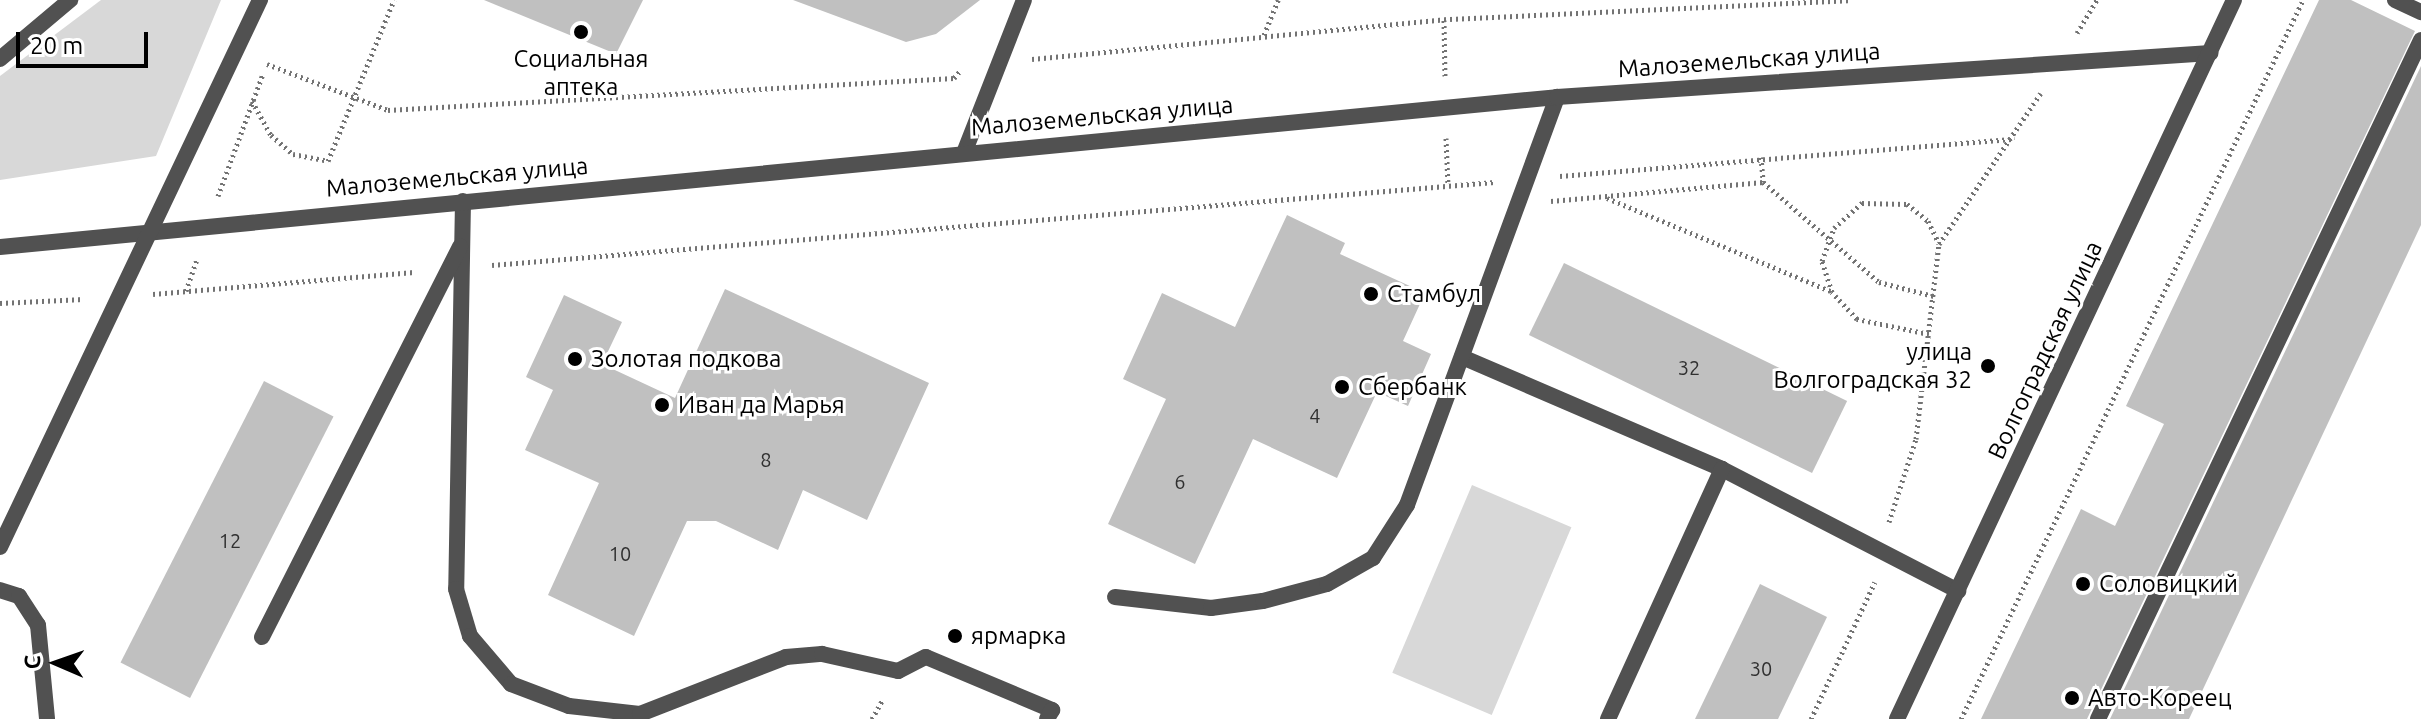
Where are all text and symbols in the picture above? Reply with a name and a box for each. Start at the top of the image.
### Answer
scale bar [20,16,152,66]
marker: Социальная аптека [572,23,590,41]
text: 20 m [30,32,83,59]
street label: Малоземельская улица [1617,36,1881,84]
place label: Социальная аптека [514,45,648,101]
street label: Малоземельская улица [970,90,1234,142]
street label: Малоземельская улица [325,151,589,203]
street label: Волгоградская улица [1982,236,2108,464]
place label: Стамбул [1387,280,1481,308]
marker: Стамбул [1362,285,1380,303]
place label: улица Волгоградская 32 [1774,338,1972,394]
place label: Золотая подкова [591,345,781,373]
marker: Золотая подкова [566,350,584,368]
house number: 32 [1678,355,1700,379]
marker: улица Волгоградская 32 [1979,357,1997,375]
place label: Сбербанк [1358,373,1467,401]
marker: Сбербанк [1333,378,1351,396]
place label: Иван да Марья [678,391,845,419]
marker: Иван да Марья [653,396,671,414]
house number: 4 [1309,403,1321,427]
house number: 8 [760,447,772,471]
house number: 6 [1174,469,1186,493]
house number: 12 [219,528,241,552]
house number: 10 [609,541,631,565]
place label: Соловицкий [2099,570,2238,598]
marker: Соловицкий [2074,575,2092,593]
place label: ярмарка [971,622,1066,650]
north arrow [16,623,96,703]
marker: ярмарка [946,627,964,645]
text: С [19,655,44,670]
house number: 30 [1750,656,1772,680]
place label: Авто-Кореец [2088,684,2232,712]
marker: Авто-Кореец [2063,689,2081,707]

